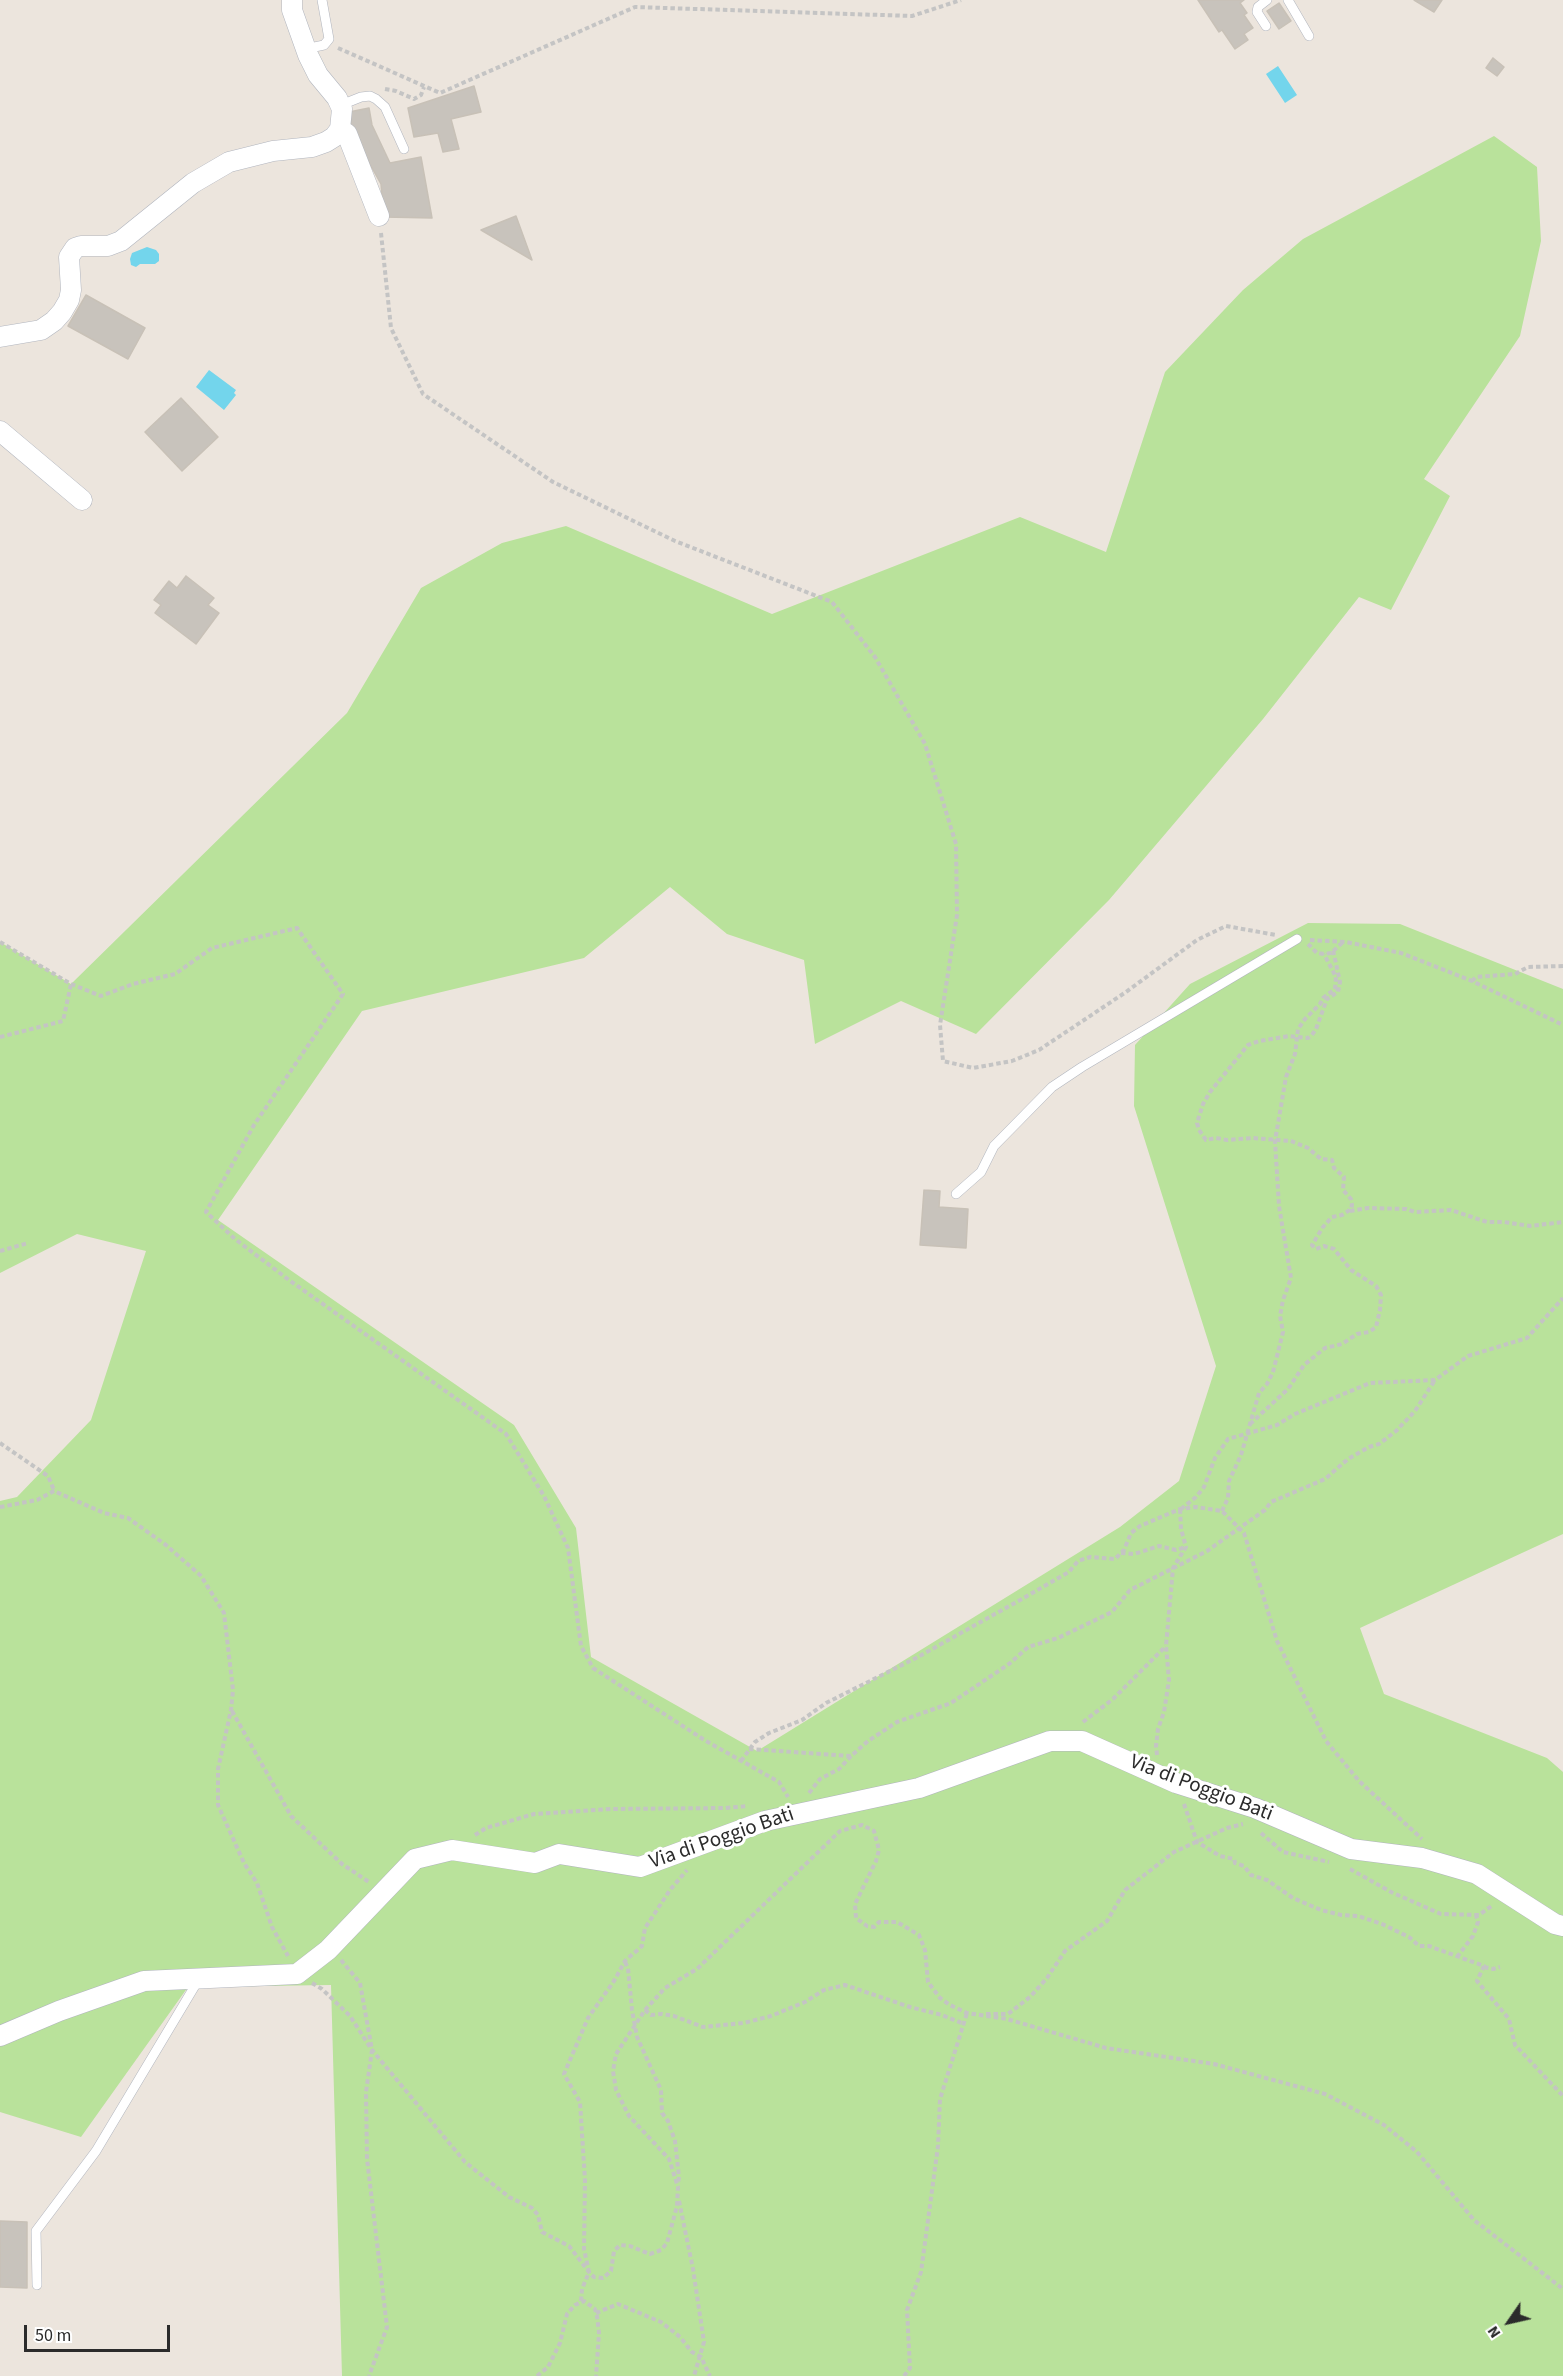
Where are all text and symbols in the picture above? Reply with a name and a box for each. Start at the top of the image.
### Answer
street label: Via di Poggio Bati [1126,1750,1276,1828]
street label: Via di Poggio Bati [646,1802,798,1876]
north arrow [1479,2292,1539,2352]
scale bar [27,2313,172,2351]
text: N [1482,2322,1506,2343]
text: 50 m [35,2323,71,2348]

